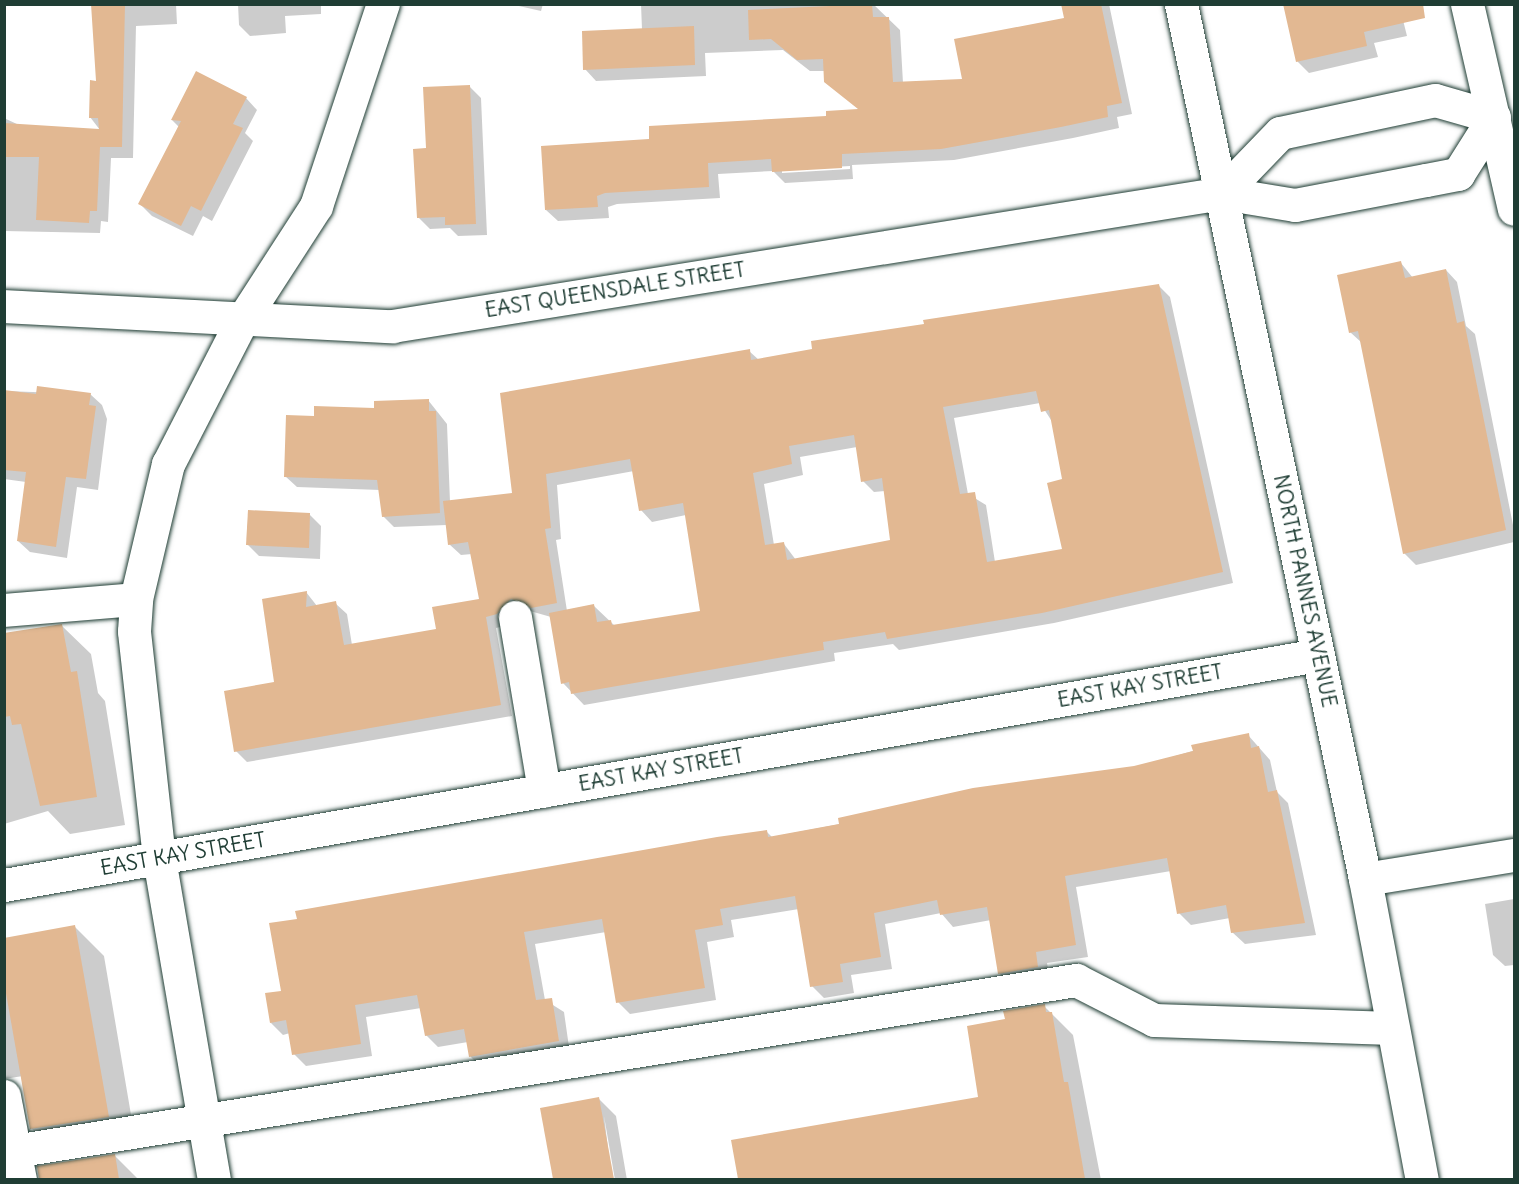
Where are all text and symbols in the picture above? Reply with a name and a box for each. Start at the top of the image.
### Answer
street label: EAST QUEENSDALE STREET [483,257,747,323]
street label: NORTH PANNES AVENUE [1268,472,1342,710]
street label: EAST KAY STREET [1055,659,1225,713]
street label: EAST KAY STREET [576,743,746,797]
street label: EAST KAY STREET [98,827,268,881]

